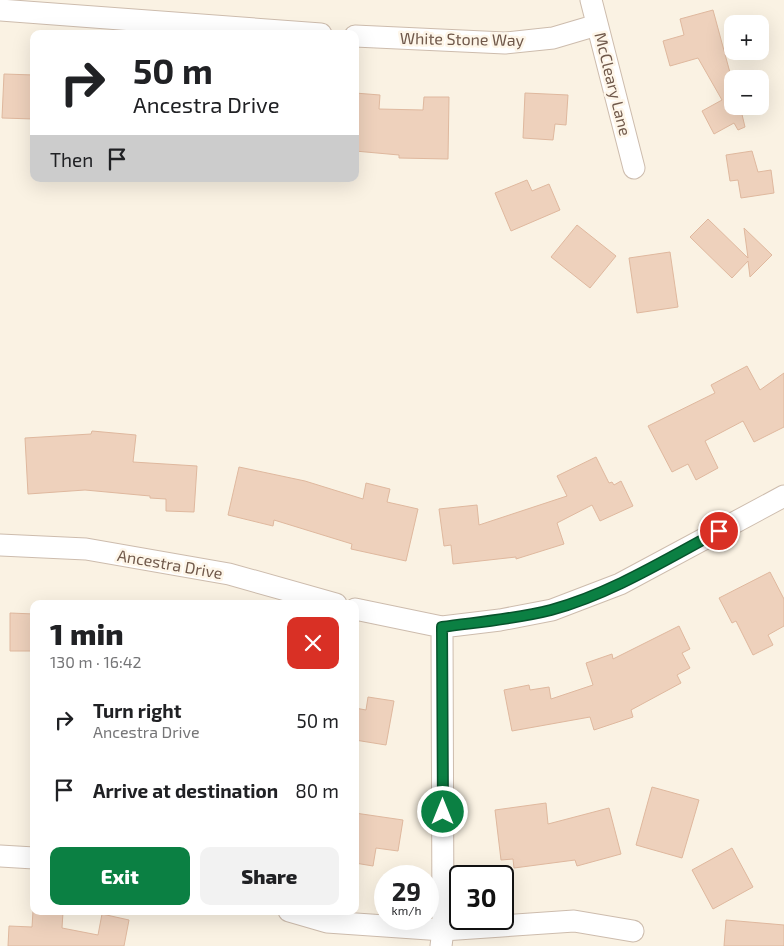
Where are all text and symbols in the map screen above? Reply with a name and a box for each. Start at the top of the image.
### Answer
map controls [724,15,769,115]
button: + [724,15,769,60]
street label: White Stone Way [400,28,525,49]
street label: McCleary Lane [591,30,636,138]
text: 50 m [133,49,213,91]
icon: right [50,50,115,115]
button: − [724,70,769,115]
text: Ancestra Drive [133,91,279,117]
icon: arrive [103,145,131,173]
text: Then [50,148,93,171]
pin [698,510,740,552]
icon: arrive [705,517,733,545]
street label: Ancestra Drive [116,545,224,582]
text: 1 min [50,615,124,651]
button: close [287,617,339,669]
text: 130 m · 16:42 [50,652,142,671]
text: Turn right [93,699,181,722]
icon: right [50,706,78,734]
text: 50 m [296,709,339,732]
text: Ancestra Drive [93,722,200,741]
icon: arrive [50,776,78,804]
text: Arrive at destination [93,779,278,802]
text: 80 m [295,779,339,802]
position arrow [416,785,468,837]
button: Exit [50,847,190,905]
button: Share [200,847,339,905]
speed limit sign: 30 [449,865,514,930]
text: 29 [392,876,421,906]
text: km/h [392,903,421,917]

